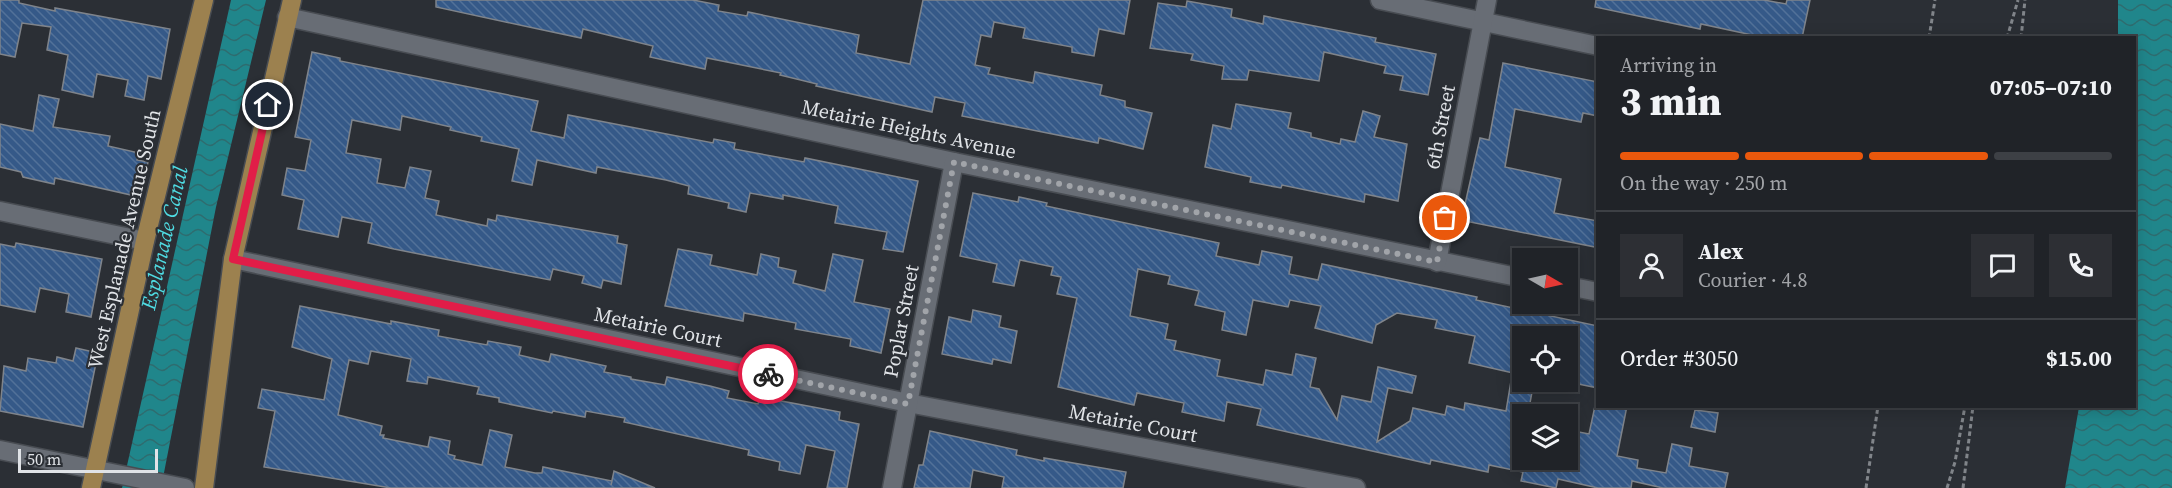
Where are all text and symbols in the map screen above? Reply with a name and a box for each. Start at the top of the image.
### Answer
text: Arriving in [1620,51,1717,79]
text: 07:05–07:10 [1990,72,2112,102]
text: 3 min [1620,75,1722,128]
pin [242,79,293,130]
street label: 6th Street [1418,82,1462,171]
icon: home [251,88,284,121]
street label: Metairie Heights Avenue [799,93,1019,165]
street label: West Esplanade Avenue South [80,106,168,372]
water label: Esplanade Canal [133,163,195,314]
text: On the way · 250 m [1620,169,1787,197]
pin [1419,192,1470,243]
icon: bag [1428,201,1461,234]
button: person [1620,234,1683,297]
button: chat [1971,234,2034,297]
button: phone [2049,234,2112,297]
text: Alex [1698,236,1743,266]
north arrow [1512,248,1578,314]
map controls [1512,248,1578,470]
street label: Poplar Street [876,262,926,380]
text: Courier · 4.8 [1698,266,1807,294]
street label: Metairie Court [591,300,725,354]
button: locate [1512,326,1578,392]
text: Order #3050 [1620,343,1738,373]
text: $15.00 [2046,343,2112,373]
courier [738,344,798,404]
icon: bike [752,358,785,391]
street label: Metairie Court [1066,397,1200,449]
button: layers [1512,404,1578,470]
scale bar [18,446,158,474]
text: 50 m [27,448,61,470]

